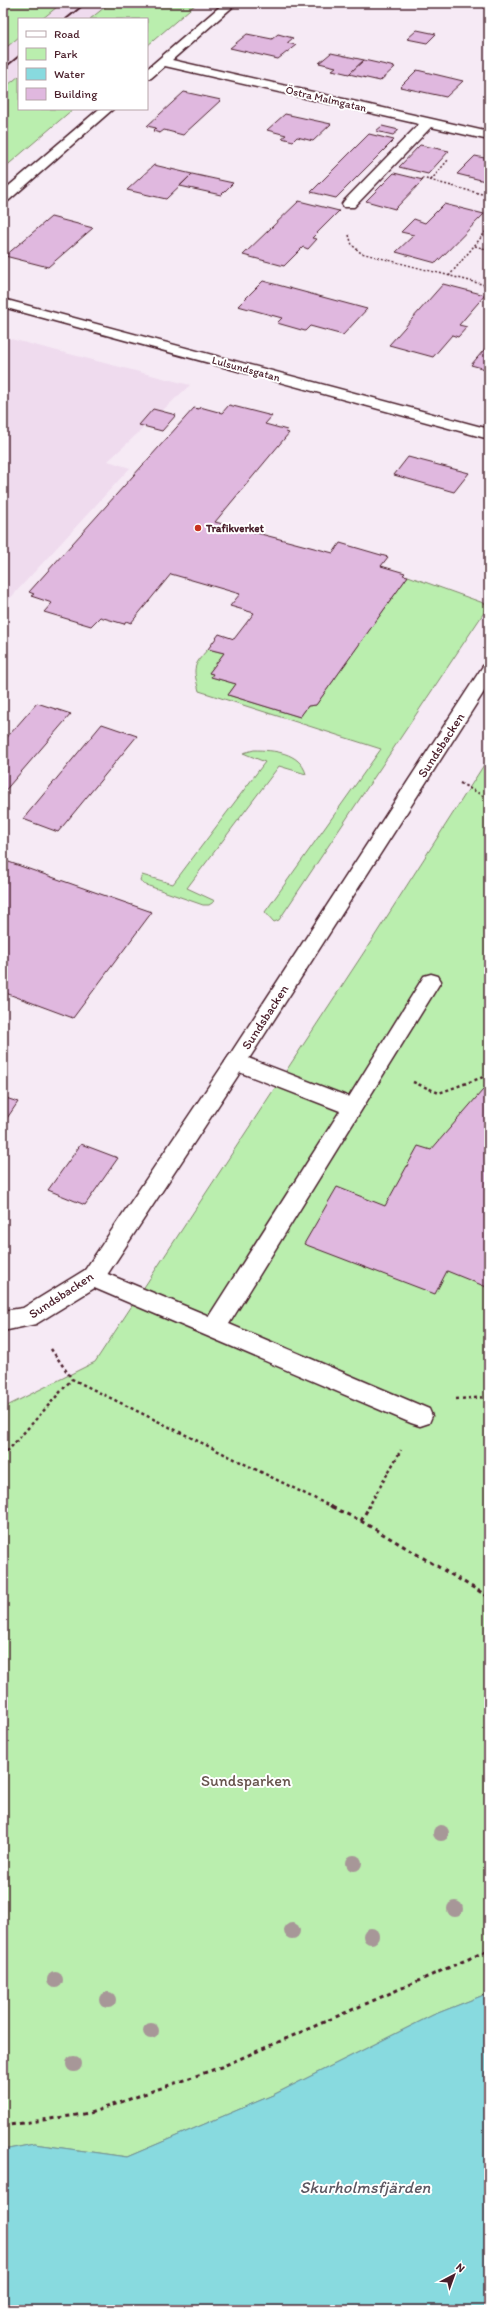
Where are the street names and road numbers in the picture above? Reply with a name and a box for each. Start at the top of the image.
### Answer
street label: Östra Malmgatan [284,83,368,115]
street label: Lulsundsgatan [211,354,282,384]
street label: Sundsbacken [415,709,468,780]
street label: Sundsbacken [239,981,292,1052]
street label: Sundsbacken [26,1268,97,1321]

